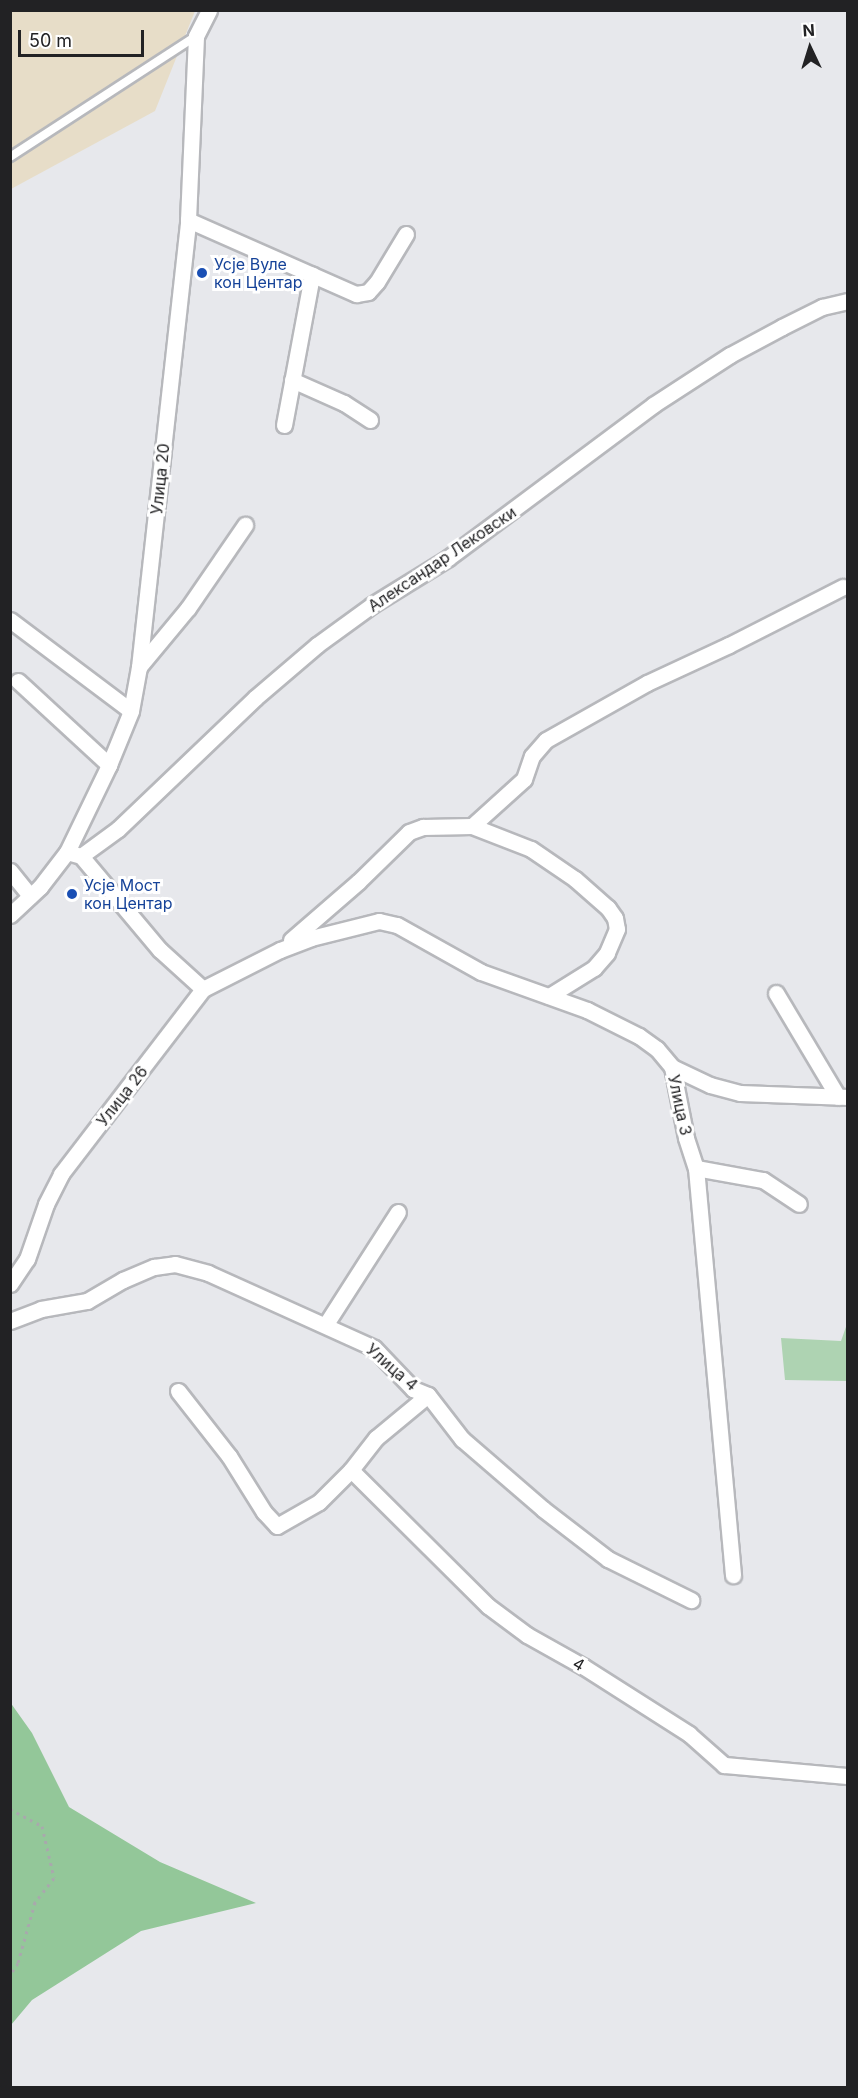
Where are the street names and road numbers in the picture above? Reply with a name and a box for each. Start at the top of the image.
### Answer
street label: Улица 20 [147,442,173,516]
street label: Александар Лековски [364,502,520,616]
street label: Улица 26 [92,1062,152,1130]
street label: Улица 3 [664,1073,696,1137]
street label: Улица 4 [362,1339,422,1395]
street label: 4 [570,1653,588,1675]

